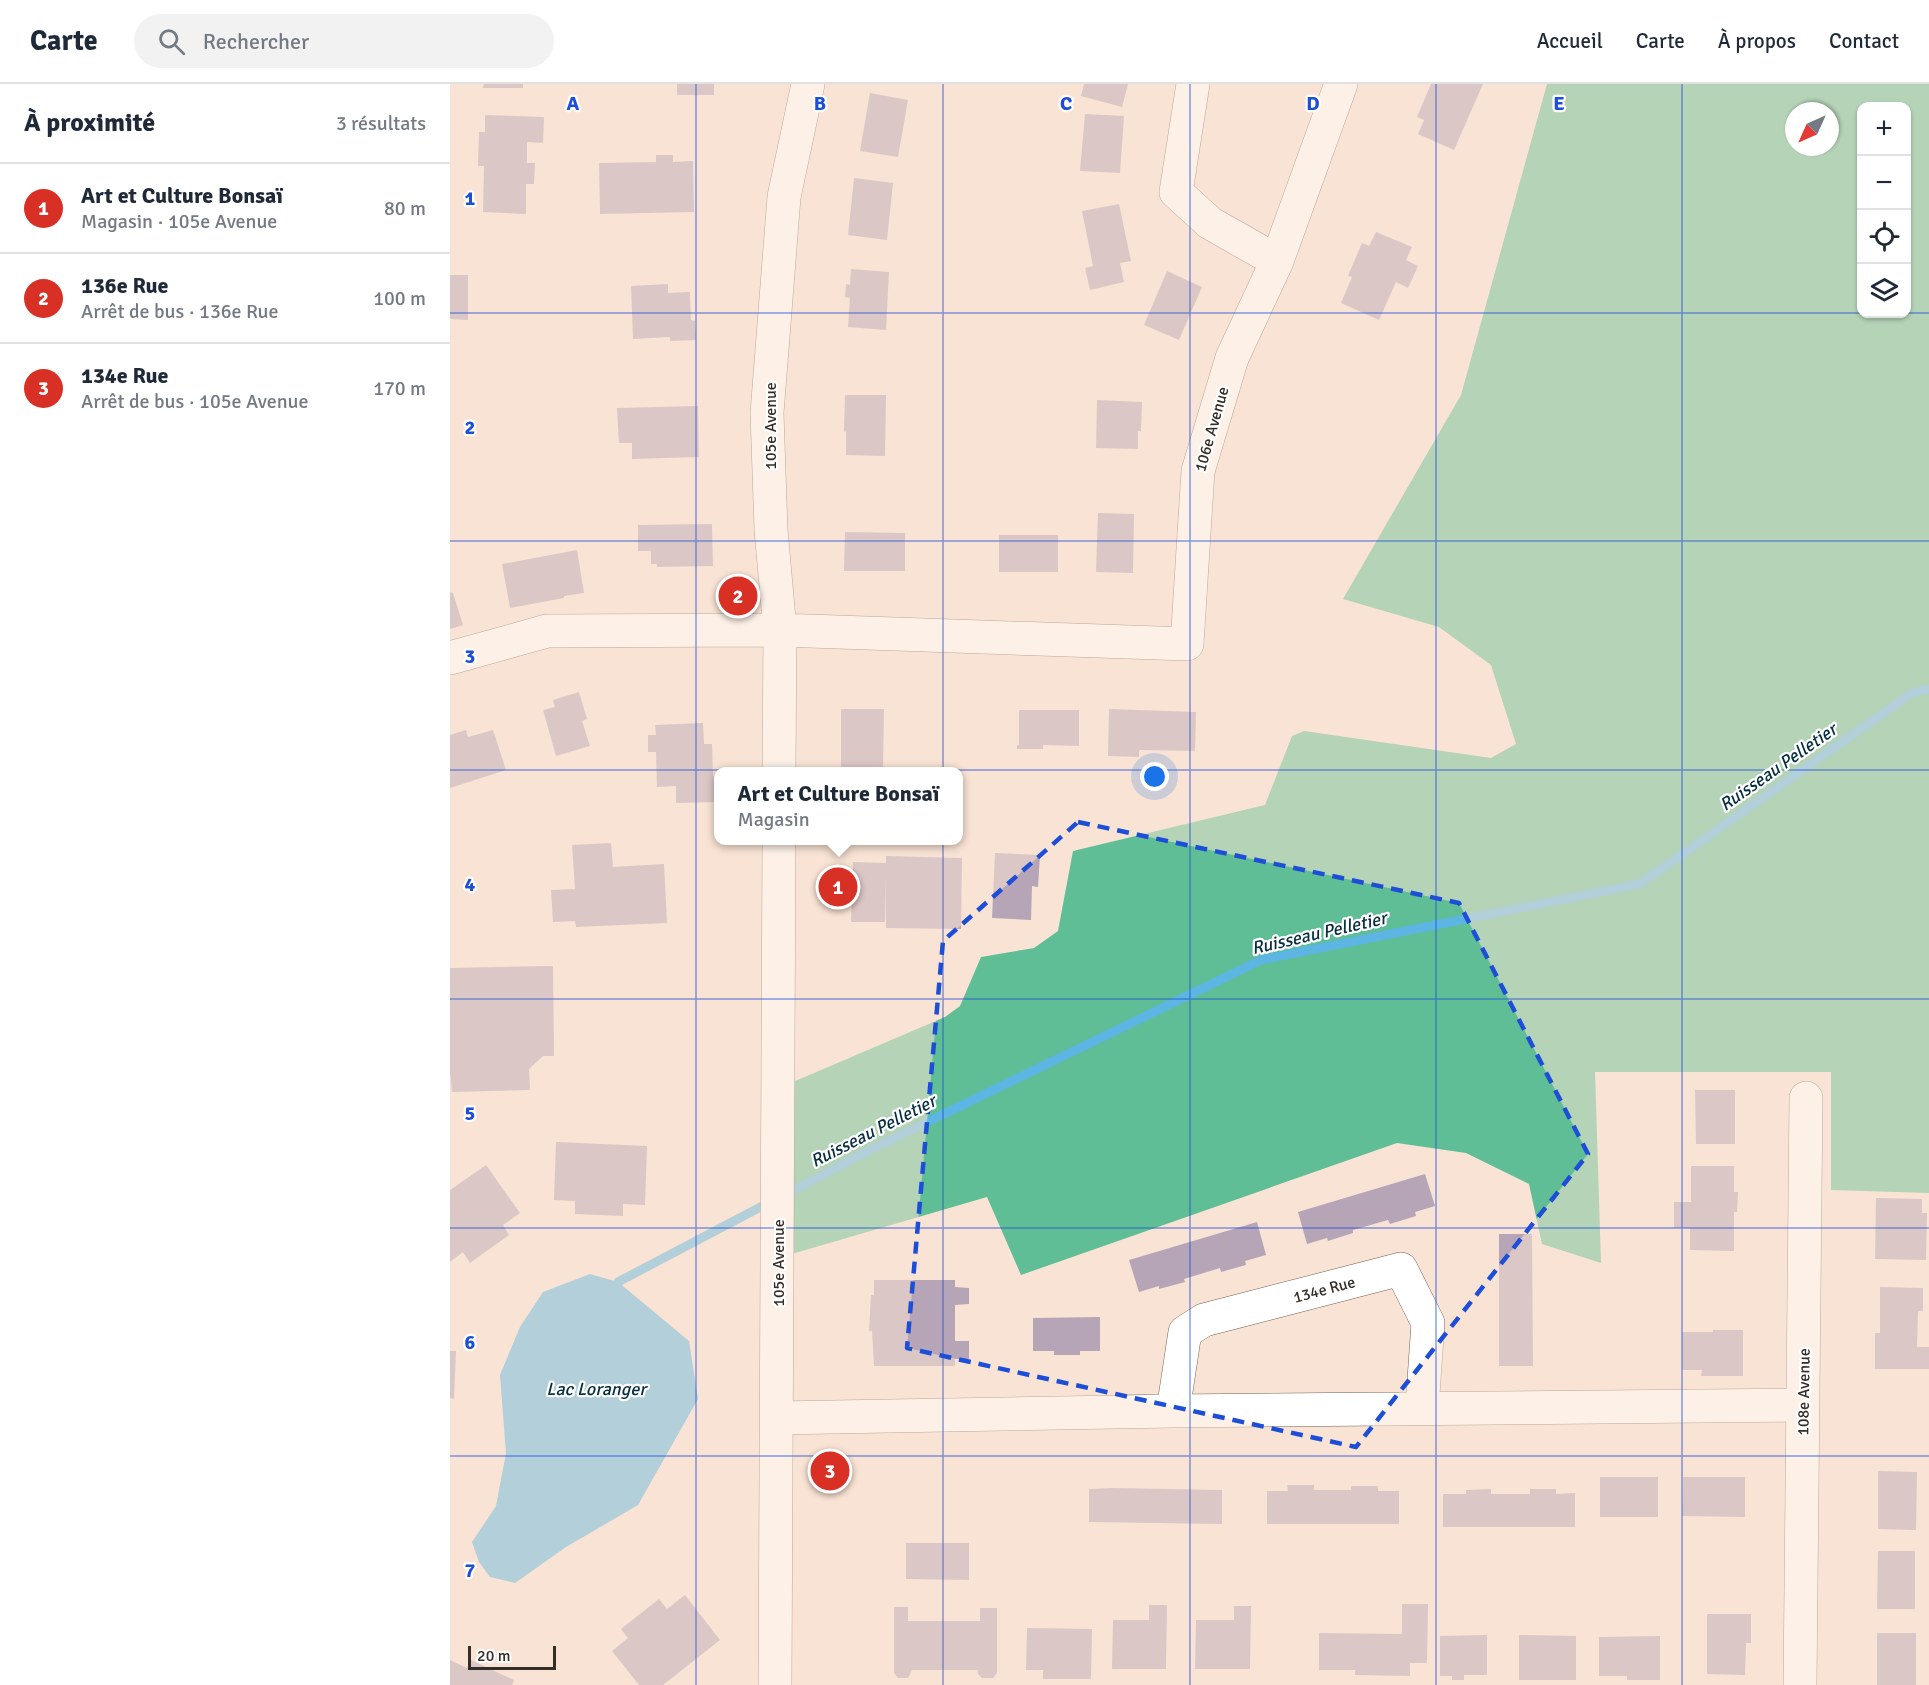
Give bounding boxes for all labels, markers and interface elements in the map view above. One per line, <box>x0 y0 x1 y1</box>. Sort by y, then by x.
search box <box>134 14 554 68</box>
text: Carte <box>30 24 98 58</box>
icon: search <box>155 25 188 58</box>
text: Rechercher <box>203 28 309 55</box>
text: Accueil <box>1537 28 1603 54</box>
text: Carte <box>1636 28 1685 54</box>
text: À propos <box>1718 28 1796 54</box>
text: Contact <box>1829 28 1899 54</box>
text: A <box>567 91 580 116</box>
text: B <box>814 91 826 116</box>
text: C <box>1060 91 1072 116</box>
text: D <box>1306 91 1320 116</box>
text: E <box>1553 91 1565 116</box>
north arrow <box>1785 102 1839 156</box>
map controls <box>1857 102 1911 318</box>
button: + <box>1857 102 1911 156</box>
text: À proximité <box>24 107 155 139</box>
text: 3 résultats <box>336 111 426 136</box>
button: − <box>1857 156 1911 210</box>
text: Art et Culture Bonsaï <box>81 182 283 209</box>
text: 1 <box>465 186 476 211</box>
text: 1 <box>38 196 49 221</box>
text: 80 m <box>384 196 426 221</box>
text: Magasin · 105e Avenue <box>81 209 277 234</box>
button: locate <box>1857 210 1911 264</box>
button: layers <box>1857 264 1911 318</box>
text: 136e Rue <box>81 272 168 299</box>
text: 2 <box>38 286 49 311</box>
text: 100 m <box>373 286 426 311</box>
text: Arrêt de bus · 136e Rue <box>81 299 278 324</box>
text: 134e Rue <box>81 362 168 389</box>
text: 3 <box>38 376 49 401</box>
text: 170 m <box>373 376 426 401</box>
street label: 105e Avenue <box>761 382 781 470</box>
street label: 106e Avenue <box>1190 384 1234 474</box>
text: Arrêt de bus · 105e Avenue <box>81 389 309 414</box>
text: 2 <box>465 415 475 440</box>
pin: 2 <box>718 574 758 618</box>
text: 3 <box>465 644 475 669</box>
water label: Ruisseau Pelletier <box>1715 717 1843 815</box>
your location <box>1140 762 1169 791</box>
popup <box>714 767 963 845</box>
text: Art et Culture Bonsaï <box>738 780 939 807</box>
text: Magasin <box>738 807 810 832</box>
pin: 1 <box>818 864 858 910</box>
text: 4 <box>465 872 476 897</box>
water label: Ruisseau Pelletier <box>1249 906 1391 959</box>
water label: Ruisseau Pelletier <box>807 1089 941 1172</box>
text: 5 <box>465 1101 475 1126</box>
street label: 105e Avenue <box>769 1219 789 1307</box>
street label: 134e Rue <box>1291 1272 1357 1308</box>
text: 6 <box>465 1330 476 1355</box>
street label: 108e Avenue <box>1793 1348 1815 1436</box>
water label: Lac Loranger <box>546 1378 648 1400</box>
pin: 3 <box>810 1448 850 1494</box>
text: 7 <box>465 1558 476 1583</box>
scale bar <box>468 1643 556 1670</box>
text: 20 m <box>477 1646 511 1666</box>

